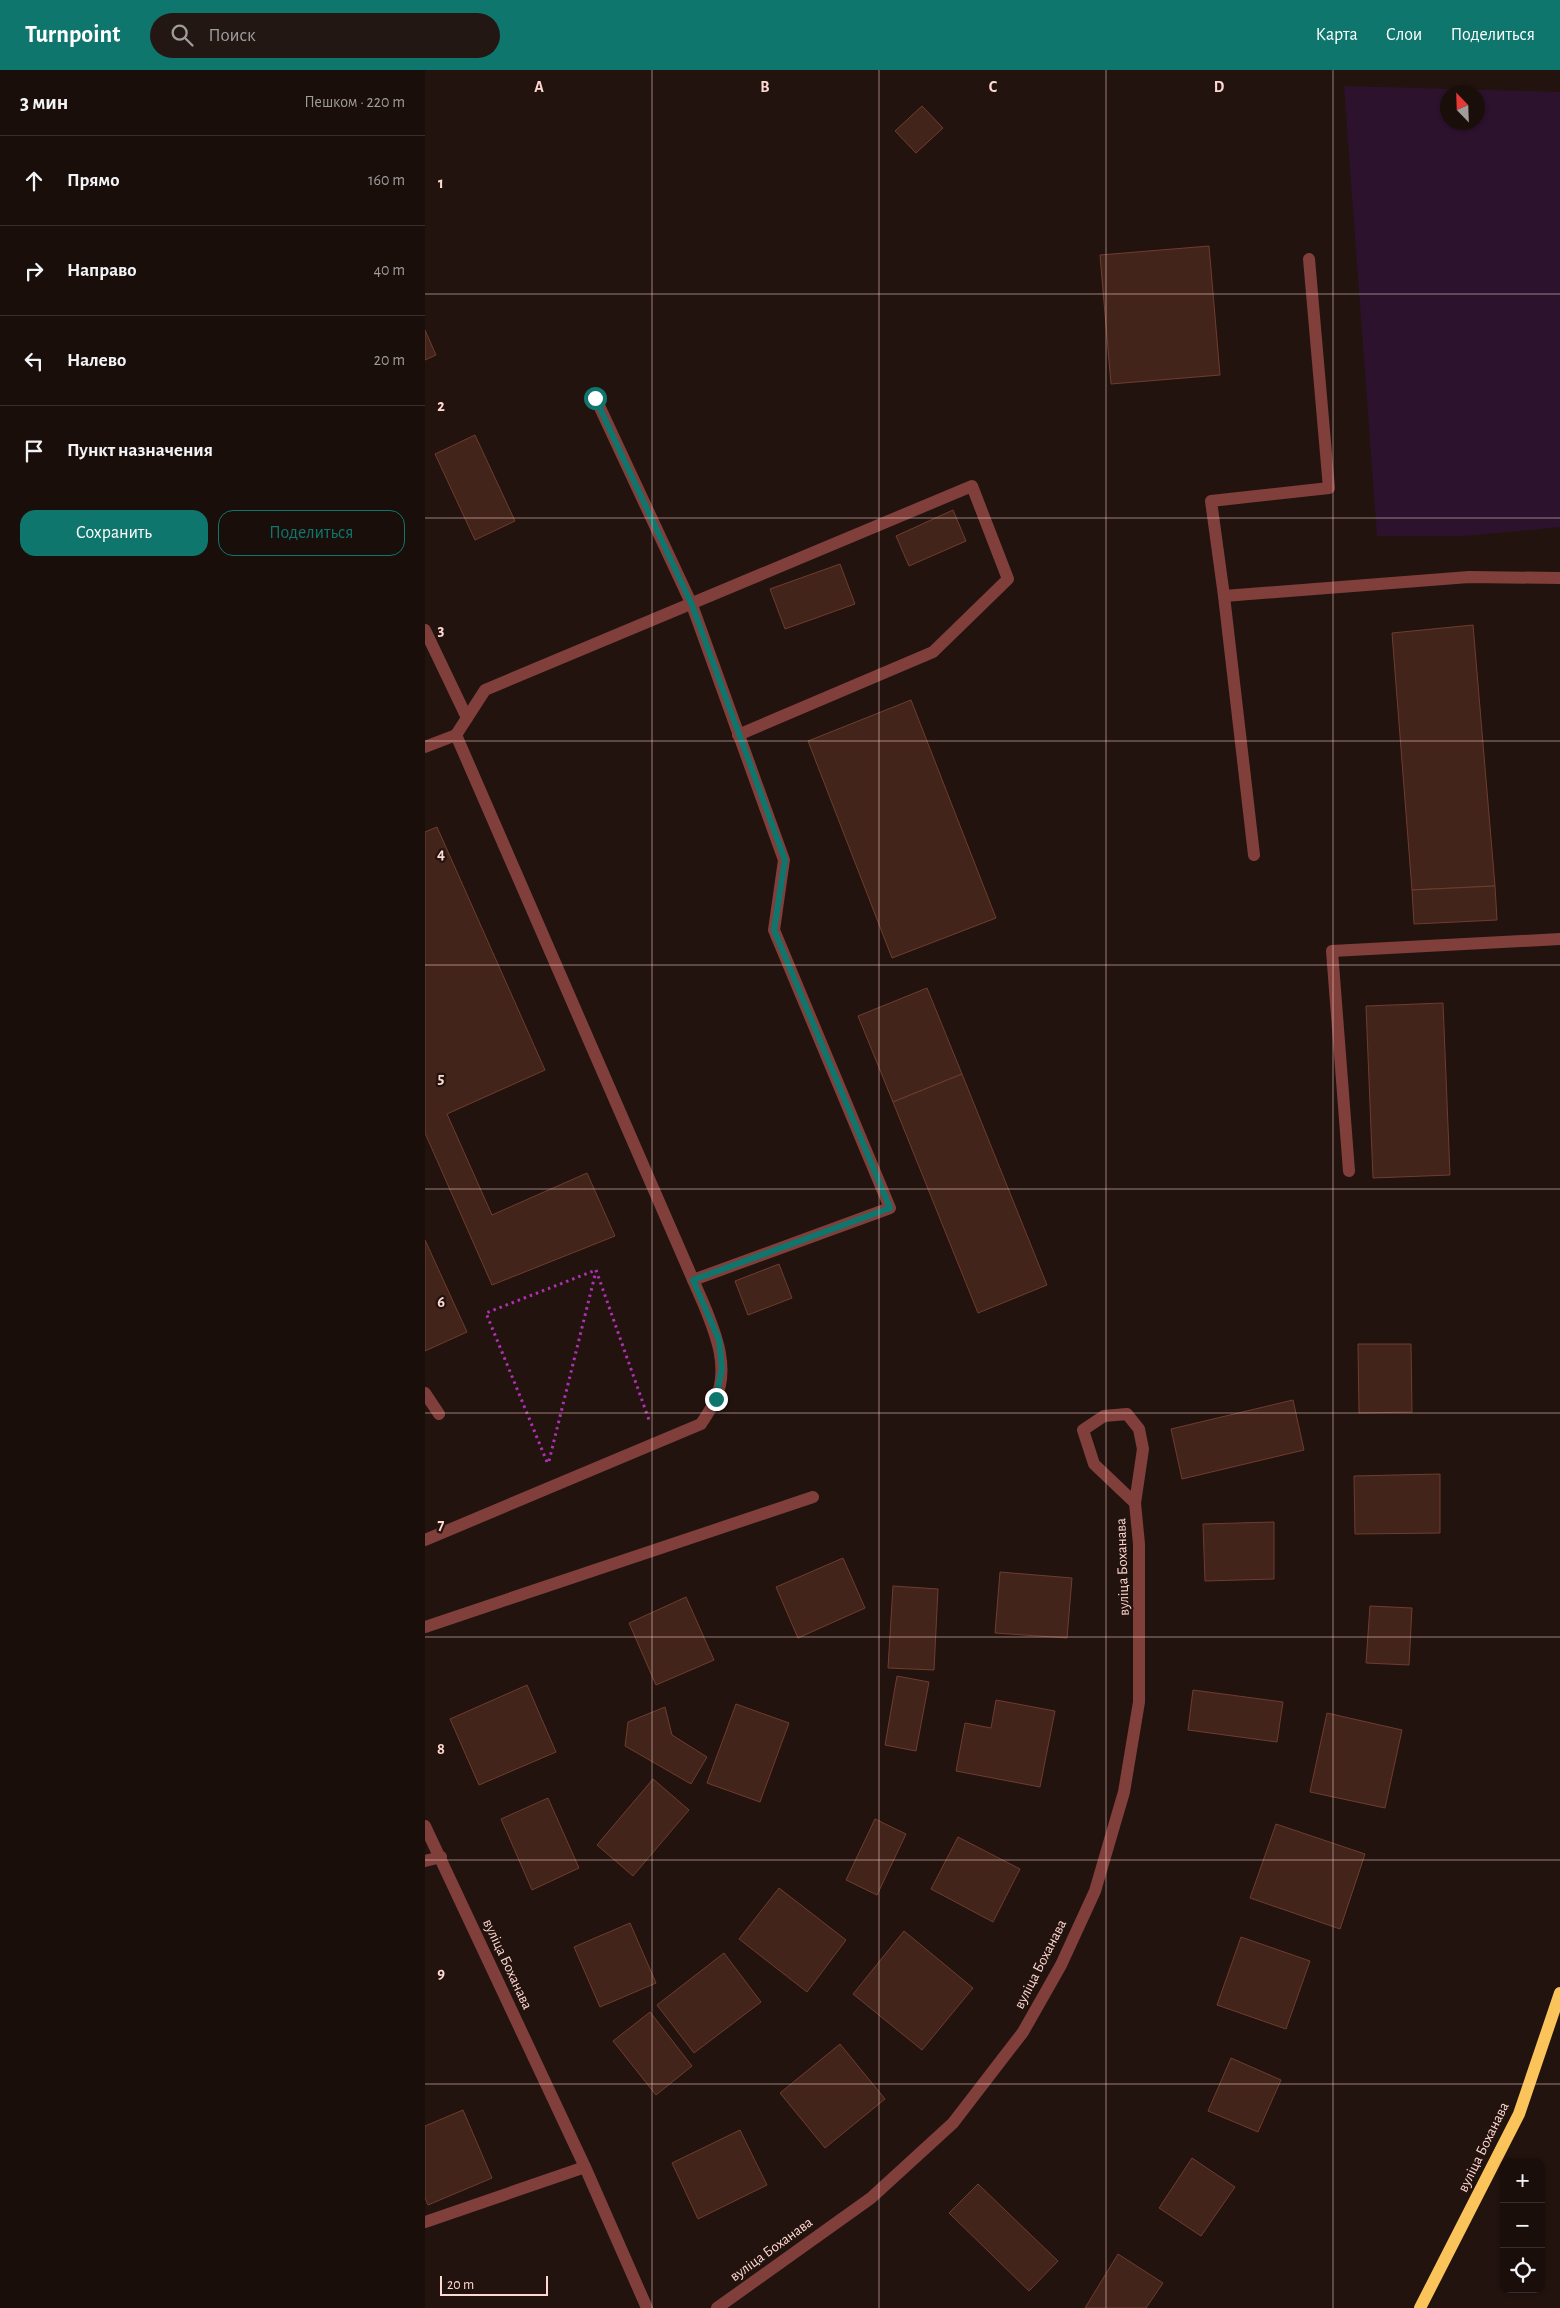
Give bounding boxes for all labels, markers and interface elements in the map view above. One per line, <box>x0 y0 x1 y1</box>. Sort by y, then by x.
search box <box>150 13 500 58</box>
icon: search <box>168 21 196 49</box>
text: Turnpoint <box>25 23 120 47</box>
text: Поиск <box>208 26 256 45</box>
text: Карта <box>1316 26 1358 44</box>
text: Слои <box>1386 26 1422 44</box>
text: Поделиться <box>1450 26 1535 44</box>
text: A <box>534 79 544 95</box>
text: B <box>760 79 770 95</box>
text: C <box>989 79 998 95</box>
text: D <box>1214 79 1225 95</box>
north arrow <box>1440 85 1485 130</box>
text: 3 мин <box>20 92 68 113</box>
text: Пешком · 220 m <box>304 94 405 110</box>
icon: ahead <box>20 167 48 195</box>
text: Прямо <box>67 171 120 190</box>
text: 160 m <box>368 172 405 188</box>
text: 1 <box>438 175 444 191</box>
icon: right <box>20 257 48 285</box>
text: Направо <box>67 261 137 280</box>
text: 40 m <box>373 262 405 278</box>
icon: left <box>20 347 48 375</box>
text: Налево <box>67 351 126 370</box>
text: 20 m <box>374 352 405 368</box>
route start <box>584 387 607 410</box>
text: 2 <box>437 398 445 414</box>
icon: arrive <box>20 437 48 465</box>
text: Пункт назначения <box>67 441 213 460</box>
button: Сохранить <box>20 510 208 556</box>
button: Поделиться <box>218 510 405 556</box>
text: 3 <box>438 622 445 638</box>
text: 4 <box>437 846 445 862</box>
text: 5 <box>438 1070 445 1086</box>
text: 6 <box>437 1294 445 1310</box>
route end <box>705 1388 728 1411</box>
text: 7 <box>438 1517 445 1533</box>
street label: вуліца Боханава <box>1113 1518 1132 1616</box>
text: 8 <box>437 1741 445 1757</box>
street label: вуліца Боханава <box>480 1917 535 2012</box>
street label: вуліца Боханава <box>1012 1917 1069 2011</box>
text: 9 <box>437 1965 445 1981</box>
street label: вуліца Боханава <box>1455 2100 1512 2195</box>
map controls <box>1500 2158 1545 2293</box>
button: + <box>1500 2158 1545 2203</box>
button: − <box>1500 2203 1545 2248</box>
street label: вуліца Боханава <box>727 2214 815 2284</box>
button: locate <box>1500 2248 1545 2293</box>
scale bar <box>440 2273 547 2296</box>
text: 20 m <box>447 2278 474 2292</box>

